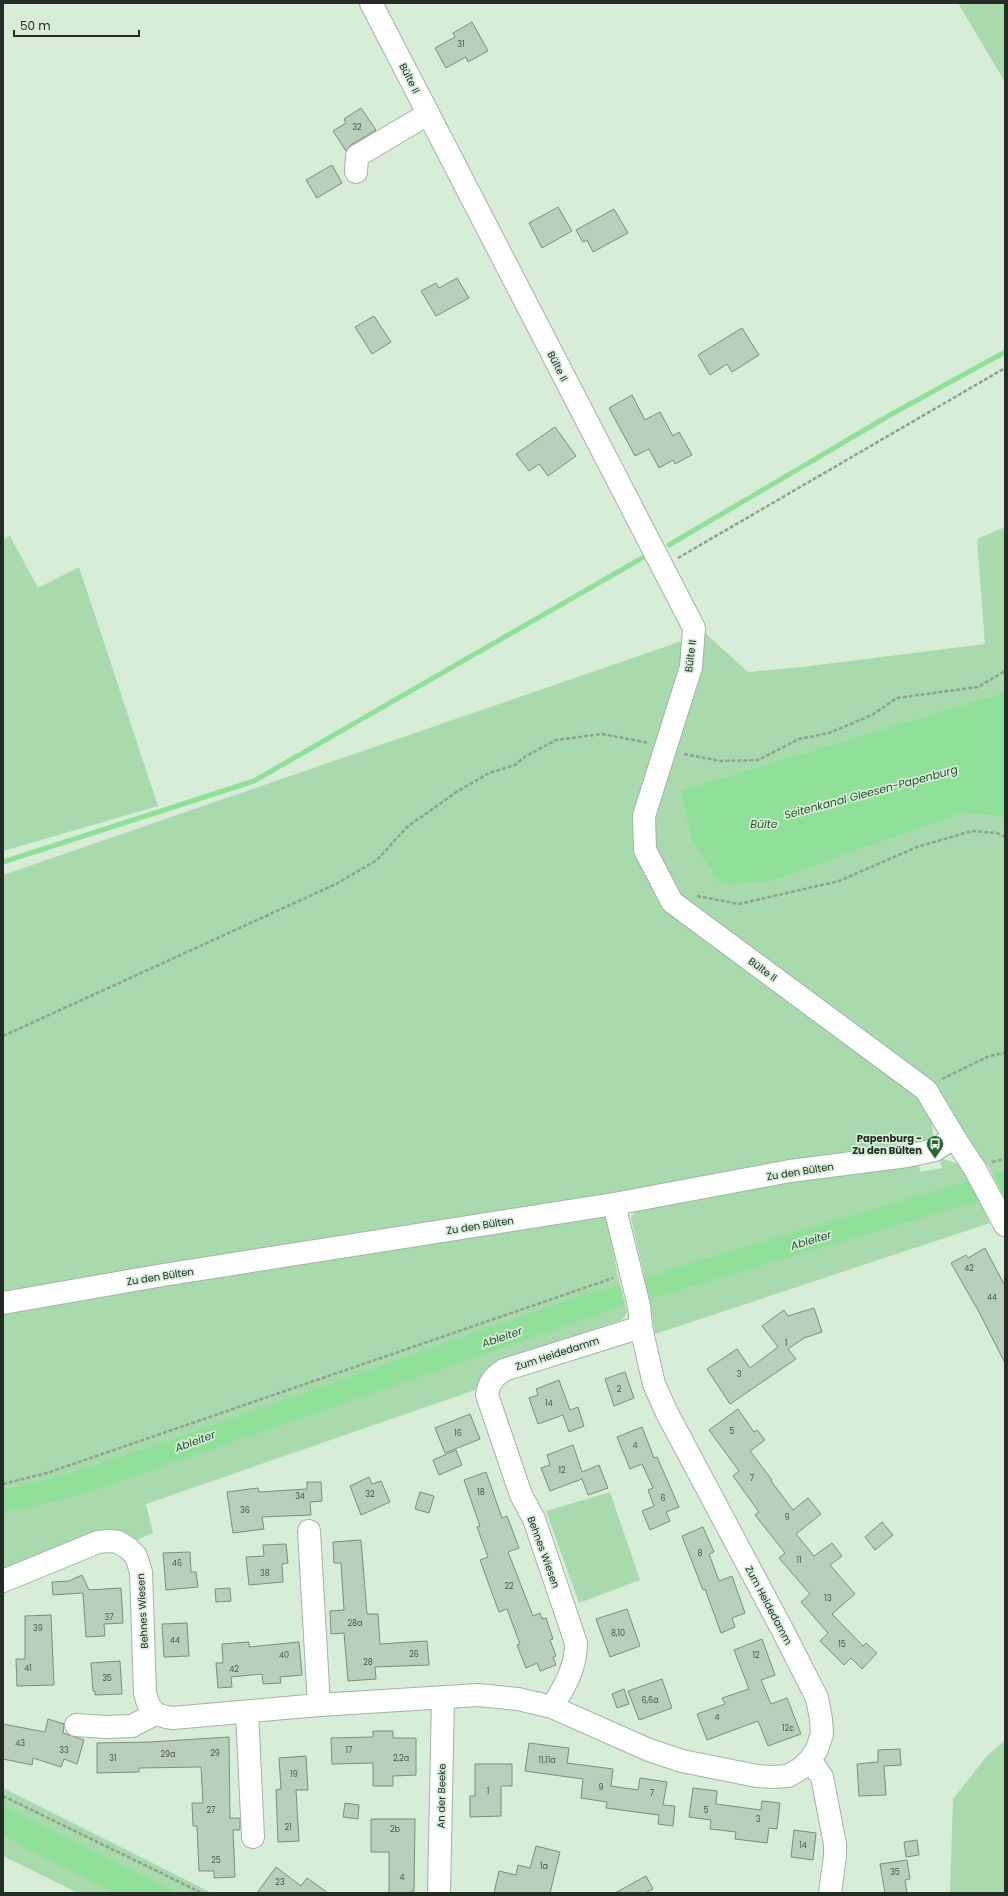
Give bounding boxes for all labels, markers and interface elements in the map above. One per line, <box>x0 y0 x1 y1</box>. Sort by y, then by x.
scale bar <box>14 12 139 38</box>
text: 50 m <box>20 17 51 34</box>
house number: 31 <box>457 39 465 50</box>
street label: Bülte II <box>396 60 424 96</box>
house number: 32 <box>352 122 362 133</box>
street label: Bülte II <box>544 348 572 384</box>
street label: Bülte II <box>681 639 700 673</box>
water label: Seitenkanal Gleesen-Papenburg <box>782 761 960 823</box>
water label: Bülte <box>750 816 778 832</box>
street label: Bülte II <box>745 954 780 985</box>
place label: Papenburg - Zu den Bülten <box>852 1131 922 1158</box>
bus stop icon: Papenburg - Zu den Bülten <box>925 1134 945 1159</box>
street label: Zu den Bülten <box>765 1159 835 1184</box>
street label: Zu den Bülten <box>445 1213 515 1238</box>
water label: Ableiter <box>788 1226 834 1254</box>
house number: 42 <box>964 1263 974 1274</box>
street label: Zu den Bülten <box>125 1264 195 1289</box>
house number: 44 <box>987 1292 997 1303</box>
water label: Ableiter <box>479 1322 525 1352</box>
street label: Zum Heidedamm <box>513 1333 601 1374</box>
house number: 1 <box>785 1338 787 1349</box>
house number: 3 <box>737 1369 742 1380</box>
house number: 2 <box>617 1384 622 1395</box>
house number: 14 <box>545 1398 553 1409</box>
water label: Ableiter <box>172 1426 218 1456</box>
house number: 5 <box>729 1426 735 1437</box>
house number: 16 <box>454 1428 462 1439</box>
house number: 4 <box>632 1440 638 1451</box>
house number: 12 <box>558 1465 566 1476</box>
house number: 7 <box>750 1473 755 1484</box>
house number: 18 <box>477 1487 485 1498</box>
house number: 32 <box>365 1489 375 1500</box>
house number: 34 <box>295 1491 305 1502</box>
house number: 6 <box>660 1493 666 1504</box>
house number: 36 <box>240 1505 250 1516</box>
house number: 9 <box>784 1512 790 1523</box>
street label: Behnes Wiesen <box>524 1514 563 1590</box>
house number: 8 <box>697 1548 703 1559</box>
house number: 11 <box>796 1555 802 1566</box>
house number: 46 <box>172 1558 182 1569</box>
street label: Zum Heidedamm <box>741 1563 796 1647</box>
house number: 38 <box>260 1568 270 1579</box>
street label: Behnes Wiesen <box>133 1573 152 1649</box>
house number: 22 <box>504 1581 514 1592</box>
house number: 13 <box>824 1593 832 1604</box>
house number: 37 <box>104 1612 114 1623</box>
house number: 28a <box>347 1618 363 1629</box>
house number: 39 <box>33 1623 43 1634</box>
house number: 8,10 <box>611 1628 625 1639</box>
house number: 44 <box>170 1635 180 1646</box>
house number: 15 <box>838 1639 846 1650</box>
house number: 26 <box>409 1649 419 1660</box>
house number: 40 <box>279 1650 289 1661</box>
house number: 12 <box>752 1650 760 1661</box>
house number: 28 <box>363 1657 373 1668</box>
house number: 41 <box>24 1663 32 1674</box>
house number: 42 <box>229 1664 239 1675</box>
house number: 35 <box>102 1673 112 1684</box>
house number: 6,6a <box>641 1695 659 1706</box>
house number: 4 <box>714 1712 720 1723</box>
house number: 12c <box>782 1723 794 1734</box>
house number: 43 <box>15 1738 25 1749</box>
house number: 33 <box>59 1745 69 1756</box>
house number: 17 <box>346 1745 353 1756</box>
house number: 29 <box>210 1748 220 1759</box>
house number: 29a <box>160 1749 176 1760</box>
house number: 31 <box>109 1753 117 1764</box>
house number: 2,2a <box>393 1753 409 1764</box>
house number: 11,11a <box>538 1755 556 1766</box>
street label: An der Beeke <box>433 1763 450 1829</box>
house number: 19 <box>290 1769 298 1780</box>
house number: 9 <box>598 1782 604 1793</box>
house number: 1 <box>487 1786 489 1797</box>
house number: 7 <box>650 1788 655 1799</box>
house number: 27 <box>207 1805 216 1816</box>
house number: 5 <box>703 1805 709 1816</box>
house number: 3 <box>756 1814 761 1825</box>
house number: 21 <box>284 1822 292 1833</box>
house number: 2b <box>390 1824 401 1835</box>
house number: 14 <box>799 1840 807 1851</box>
house number: 25 <box>211 1855 221 1866</box>
house number: 1a <box>540 1861 548 1872</box>
house number: 35 <box>890 1867 900 1878</box>
house number: 4 <box>399 1872 405 1883</box>
house number: 23 <box>275 1877 285 1888</box>

